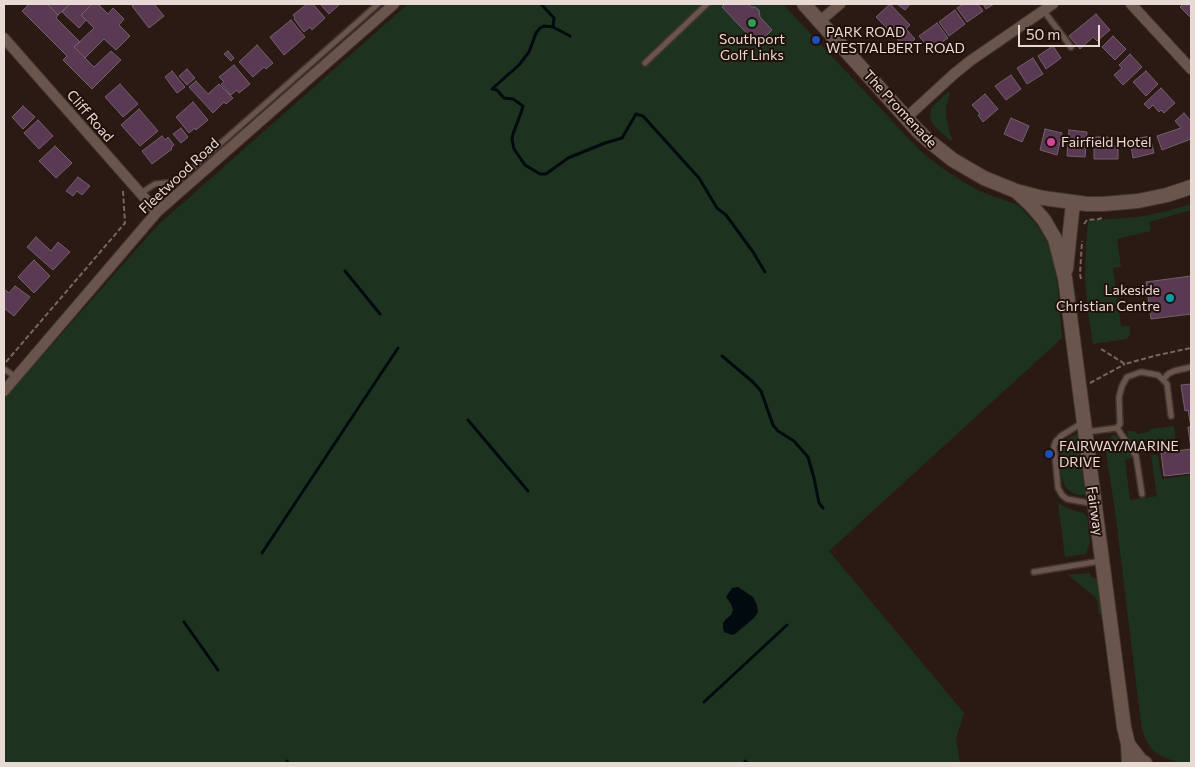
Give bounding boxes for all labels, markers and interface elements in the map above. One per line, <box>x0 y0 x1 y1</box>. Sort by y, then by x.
scale bar <box>1020 15 1102 47</box>
marker: Southport Golf Links <box>746 17 758 29</box>
place label: PARK ROAD WEST/ALBERT ROAD <box>826 24 965 56</box>
text: 50 m <box>1026 25 1060 43</box>
place label: Southport Golf Links <box>719 31 785 64</box>
marker: PARK ROAD WEST/ALBERT ROAD <box>810 34 822 46</box>
street label: The Promenade <box>860 67 940 151</box>
street label: Cliff Road <box>63 87 117 145</box>
place label: Fairfield Hotel <box>1061 134 1151 150</box>
street label: Fleetwood Road <box>136 135 222 217</box>
marker: Fairfield Hotel <box>1045 136 1057 148</box>
place label: Lakeside Christian Centre <box>1056 282 1160 314</box>
marker: Lakeside Christian Centre <box>1164 292 1176 304</box>
place label: FAIRWAY/MARINE DRIVE <box>1059 438 1179 471</box>
marker: FAIRWAY/MARINE DRIVE <box>1043 448 1055 460</box>
street label: Fairway <box>1083 485 1107 537</box>

